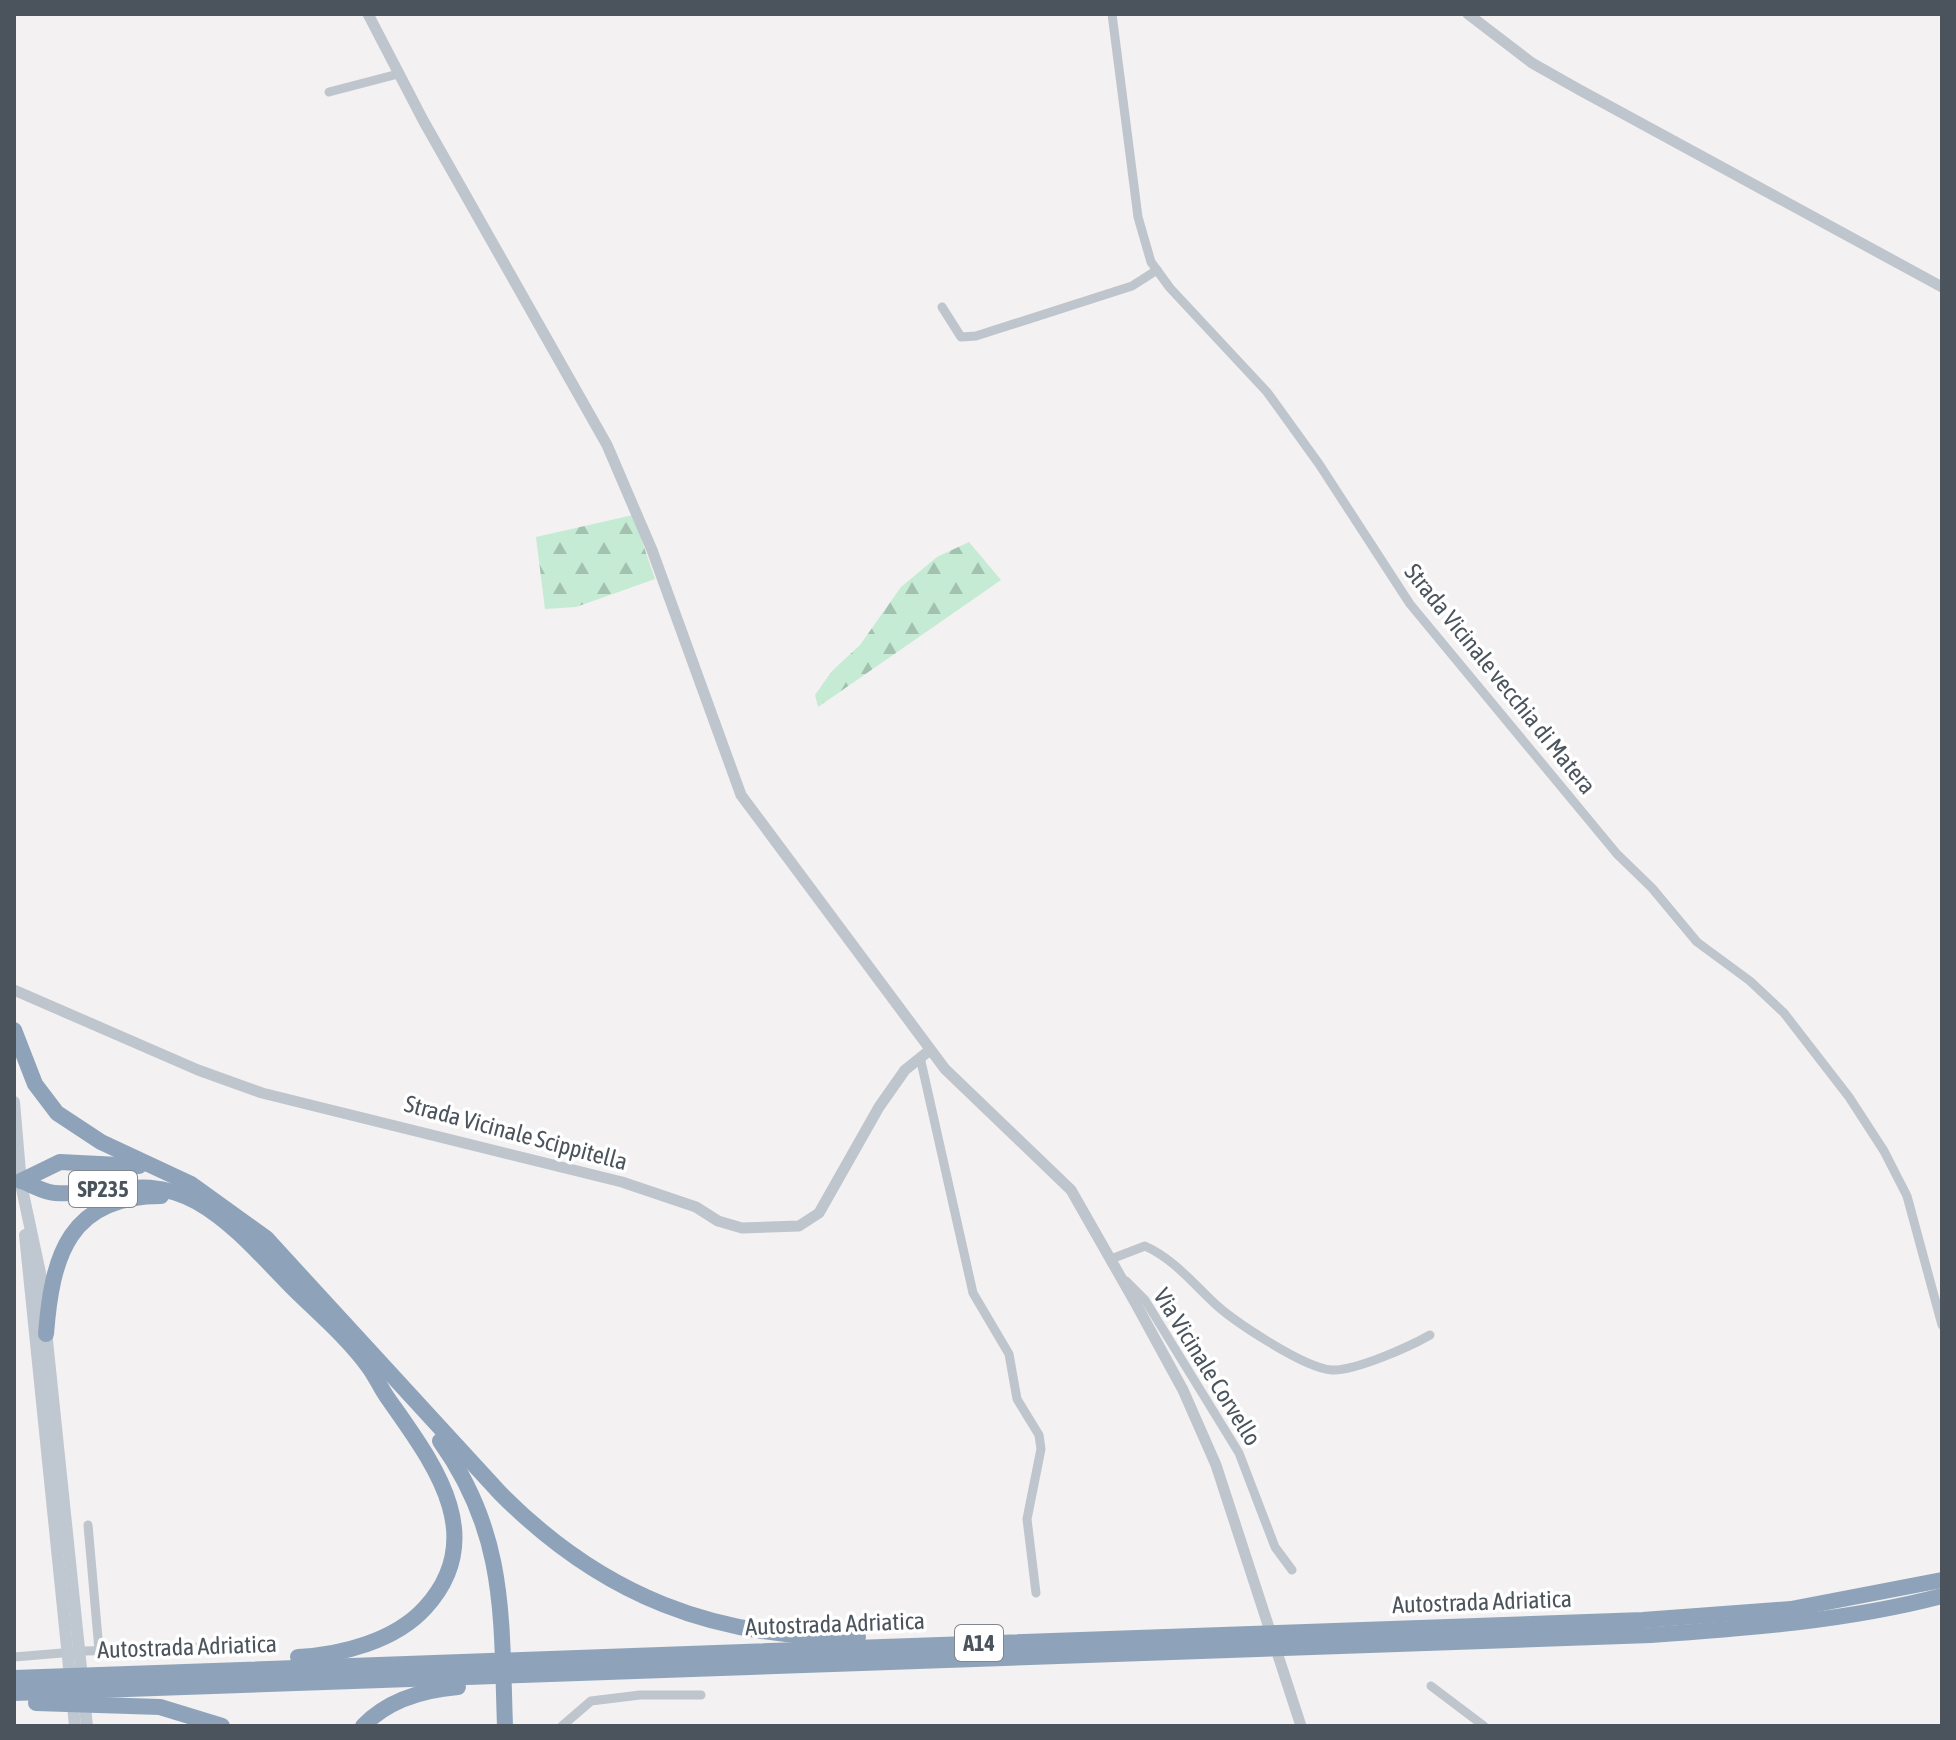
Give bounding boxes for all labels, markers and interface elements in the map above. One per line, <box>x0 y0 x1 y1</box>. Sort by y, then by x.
street label: Strada Vicinale vecchia di Matera <box>1399 558 1601 799</box>
street label: Strada Vicinale Scippitella <box>402 1090 630 1175</box>
road number: SP235 <box>69 1171 137 1207</box>
street label: Via Vicinale Corvello <box>1148 1283 1267 1450</box>
street label: Autostrada Adriatica <box>1392 1585 1572 1618</box>
street label: Autostrada Adriatica <box>745 1607 925 1640</box>
road number: A14 <box>955 1625 1003 1661</box>
street label: Autostrada Adriatica <box>97 1630 277 1663</box>

